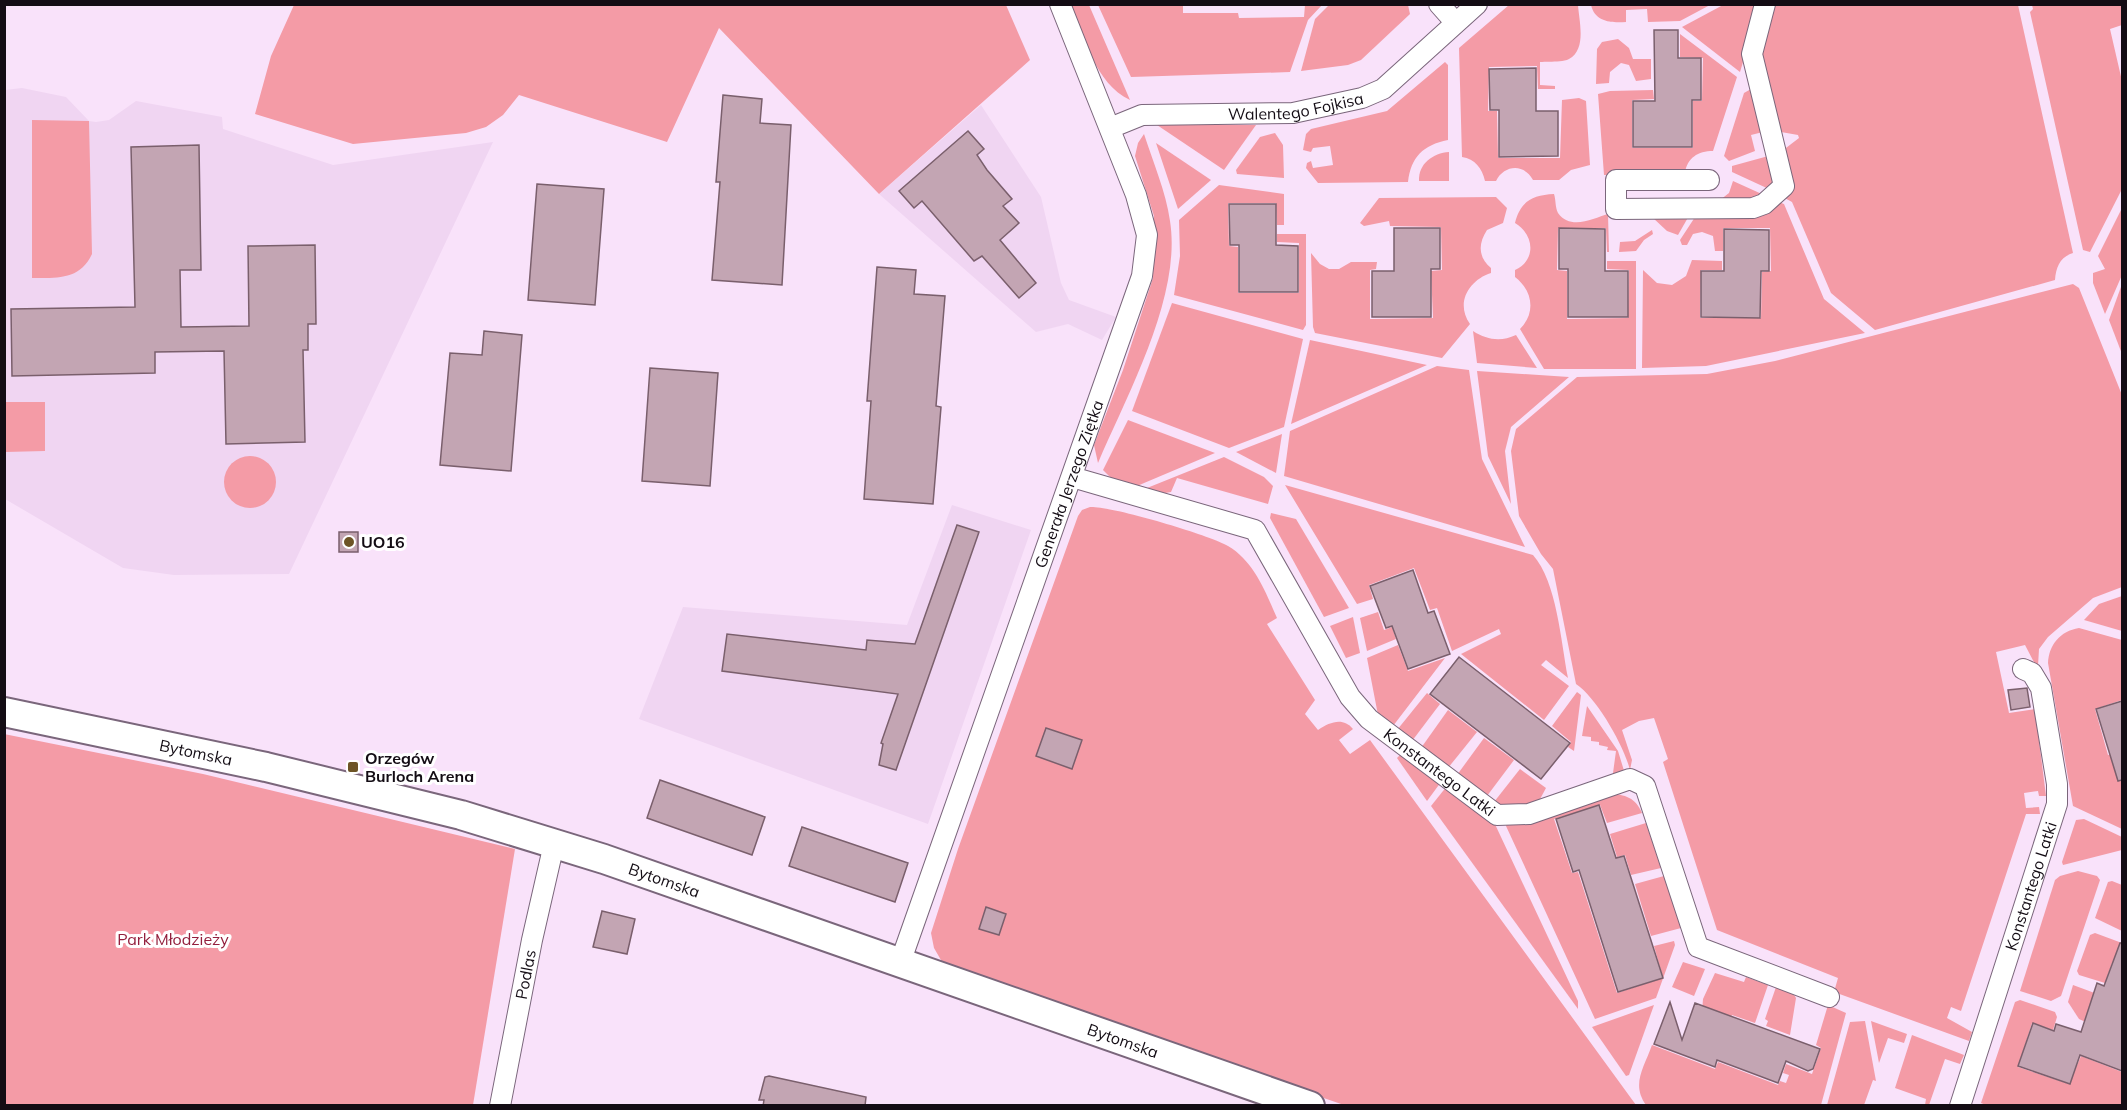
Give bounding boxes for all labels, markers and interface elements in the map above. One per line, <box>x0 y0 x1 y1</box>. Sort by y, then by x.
street label: Walentego Fojkisa <box>1228 88 1365 124</box>
street label: Generała Jerzego Ziętka <box>1030 397 1108 570</box>
place label: UO16 <box>361 532 405 552</box>
marker: UO16 <box>342 535 356 549</box>
street label: Konstantego Latki <box>1380 724 1499 820</box>
street label: Bytomska <box>158 735 234 770</box>
place label: Orzegów Burloch Arena <box>365 748 474 786</box>
marker: Orzegów Burloch Arena <box>346 760 360 774</box>
street label: Konstantego Latki <box>2001 819 2061 953</box>
street label: Bytomska <box>626 858 702 902</box>
park label: Park Młodzieży <box>117 929 229 949</box>
street label: Podlas <box>511 948 540 1001</box>
street label: Bytomska <box>1085 1019 1161 1062</box>

